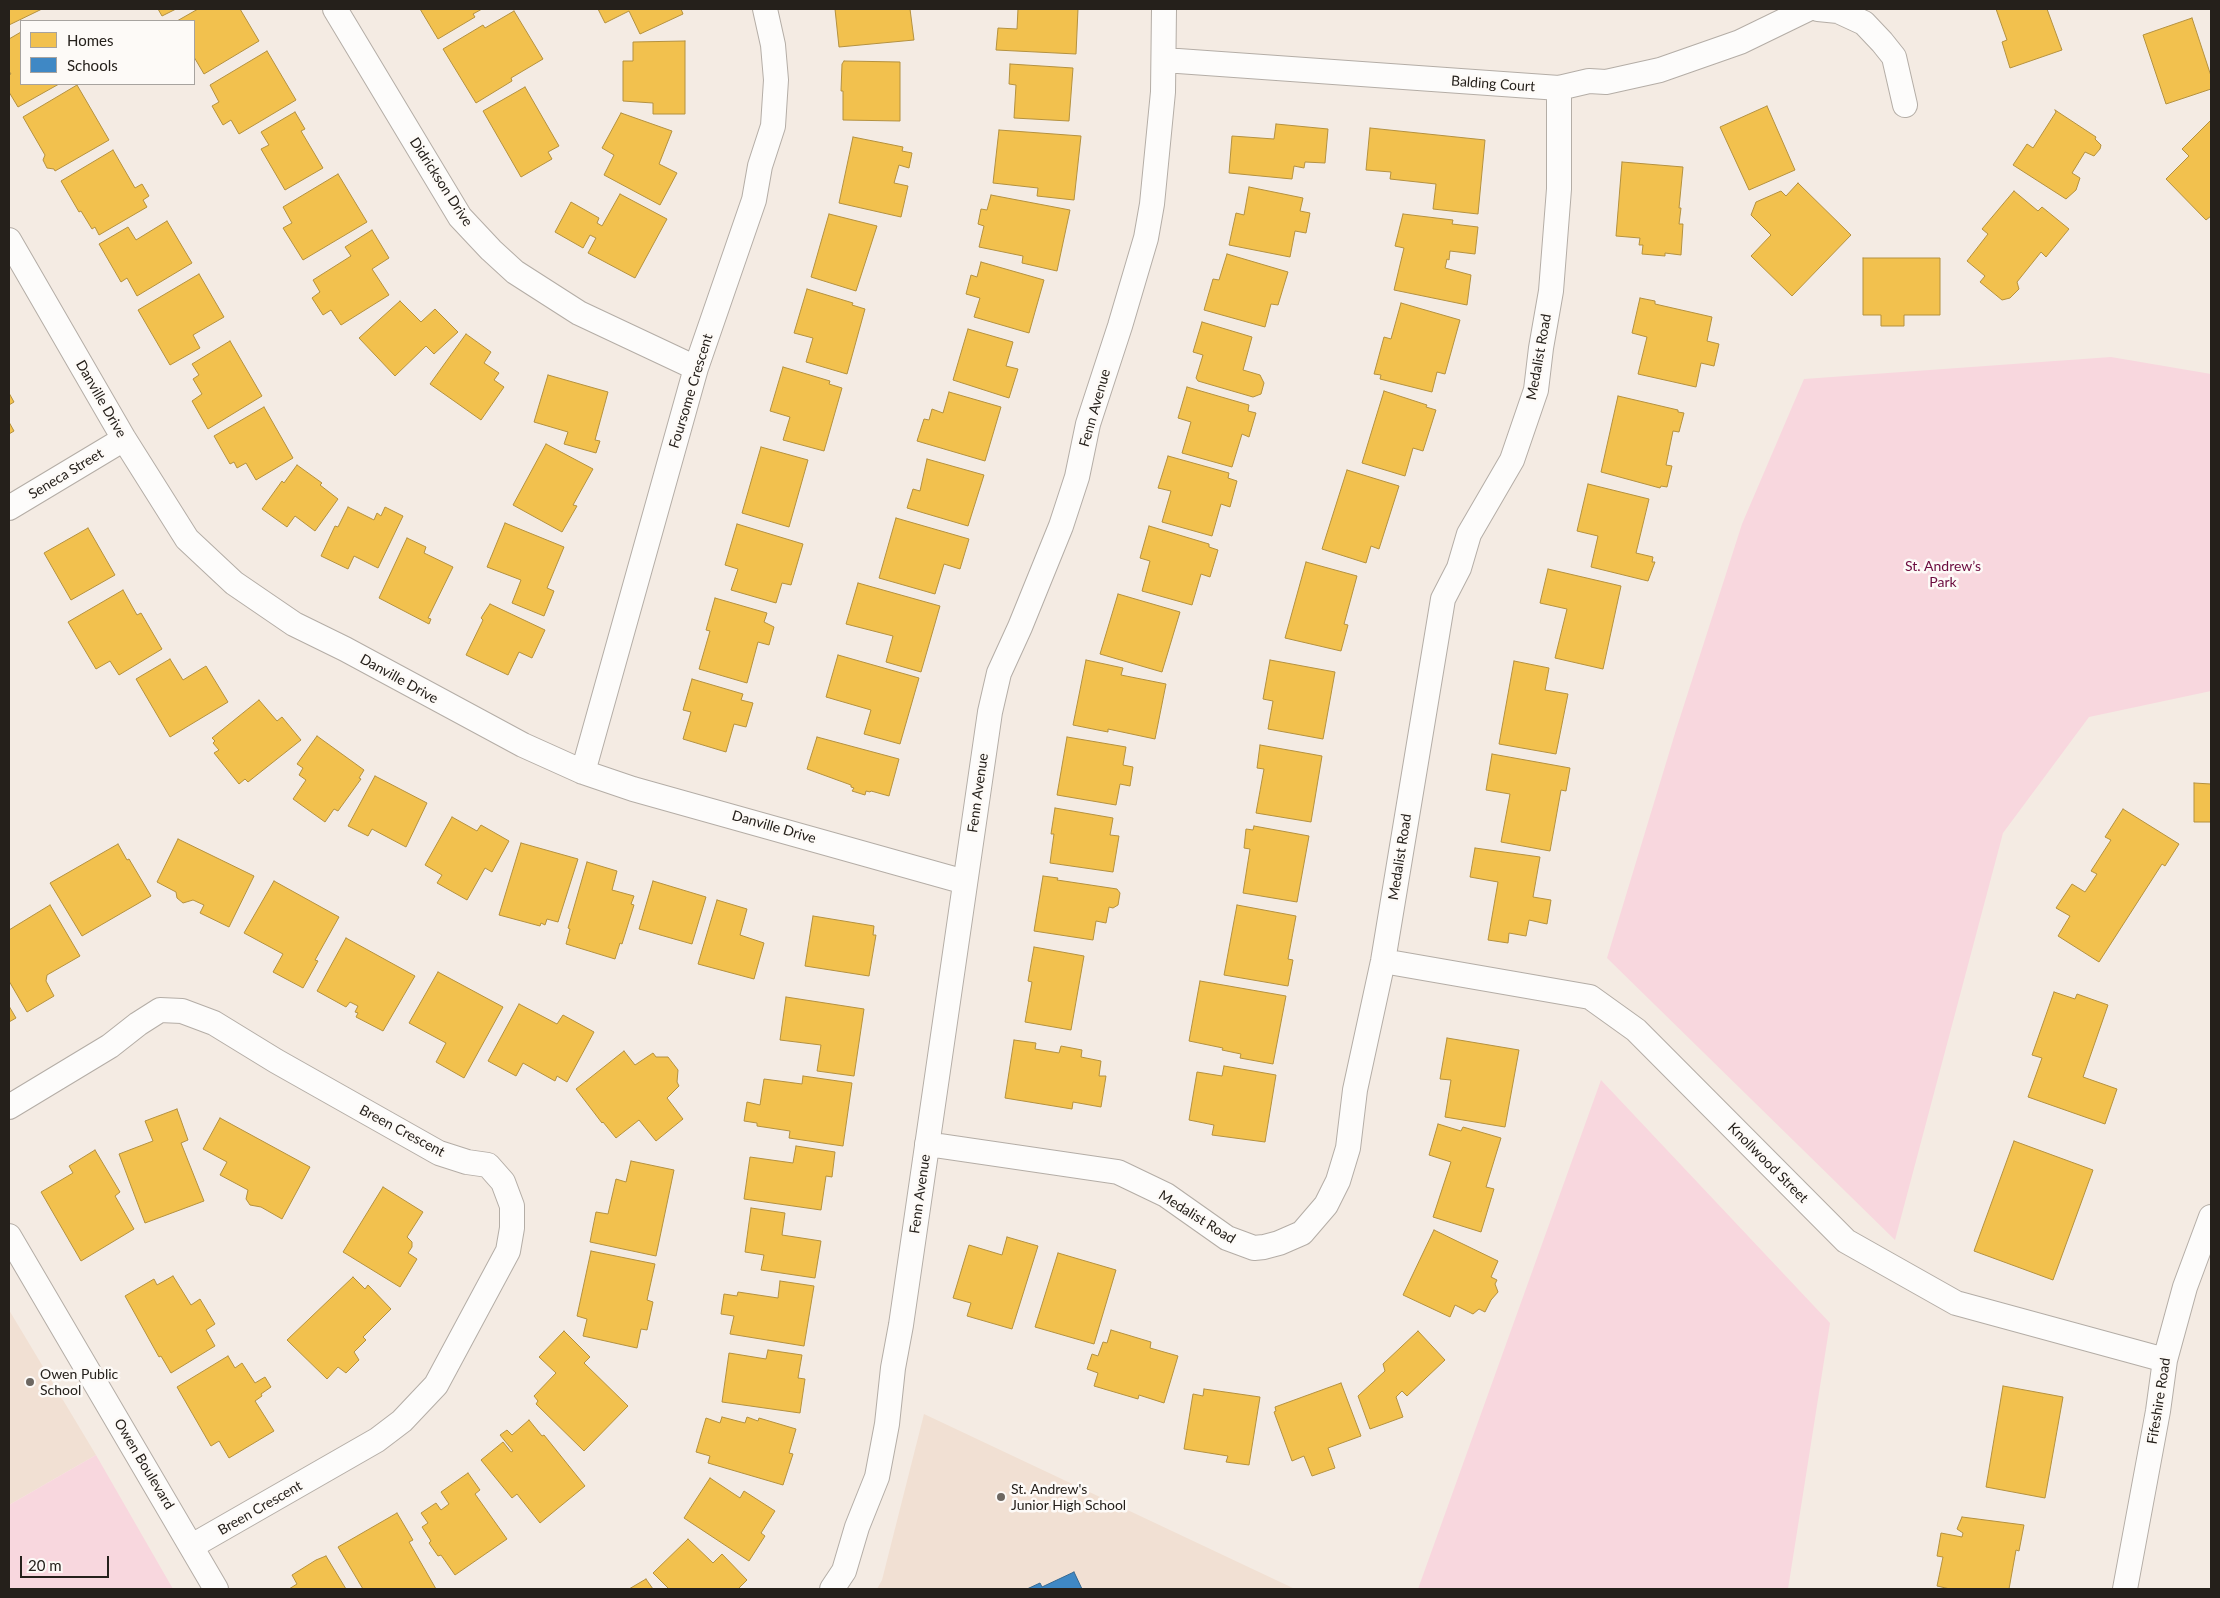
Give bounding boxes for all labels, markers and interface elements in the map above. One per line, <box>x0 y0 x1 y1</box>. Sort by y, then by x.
legend <box>20 20 195 85</box>
text: Homes <box>67 31 113 49</box>
text: Schools <box>67 56 118 74</box>
street label: Balding Court <box>1450 73 1536 95</box>
street label: Didrickson Drive <box>406 134 476 230</box>
street label: Medalist Road <box>1523 313 1555 401</box>
street label: Foursome Crescent <box>666 332 716 450</box>
street label: Danville Drive <box>72 357 130 441</box>
street label: Fenn Avenue <box>1076 367 1114 449</box>
street label: Seneca Street <box>26 445 106 503</box>
park label: St. Andrew’s Park <box>1905 558 1981 590</box>
street label: Danville Drive <box>357 651 441 707</box>
street label: Fenn Avenue <box>964 752 992 834</box>
street label: Danville Drive <box>730 807 818 847</box>
street label: Medalist Road <box>1385 813 1415 901</box>
street label: Breen Crescent <box>356 1101 448 1161</box>
street label: Knollwood Street <box>1724 1119 1812 1207</box>
street label: Fenn Avenue <box>906 1153 934 1235</box>
street label: Medalist Road <box>1156 1187 1238 1247</box>
street label: Fifeshire Road <box>2144 1357 2174 1445</box>
place label: Owen Public School <box>40 1366 118 1398</box>
marker: Owen Public School <box>24 1376 36 1388</box>
street label: Owen Boulevard <box>110 1416 178 1512</box>
street label: Breen Crescent <box>215 1477 305 1539</box>
place label: St. Andrew's Junior High School <box>1011 1481 1126 1514</box>
marker: St. Andrew's Junior High School <box>995 1491 1007 1503</box>
scale bar <box>22 1546 111 1578</box>
text: 20 m <box>28 1556 62 1574</box>

